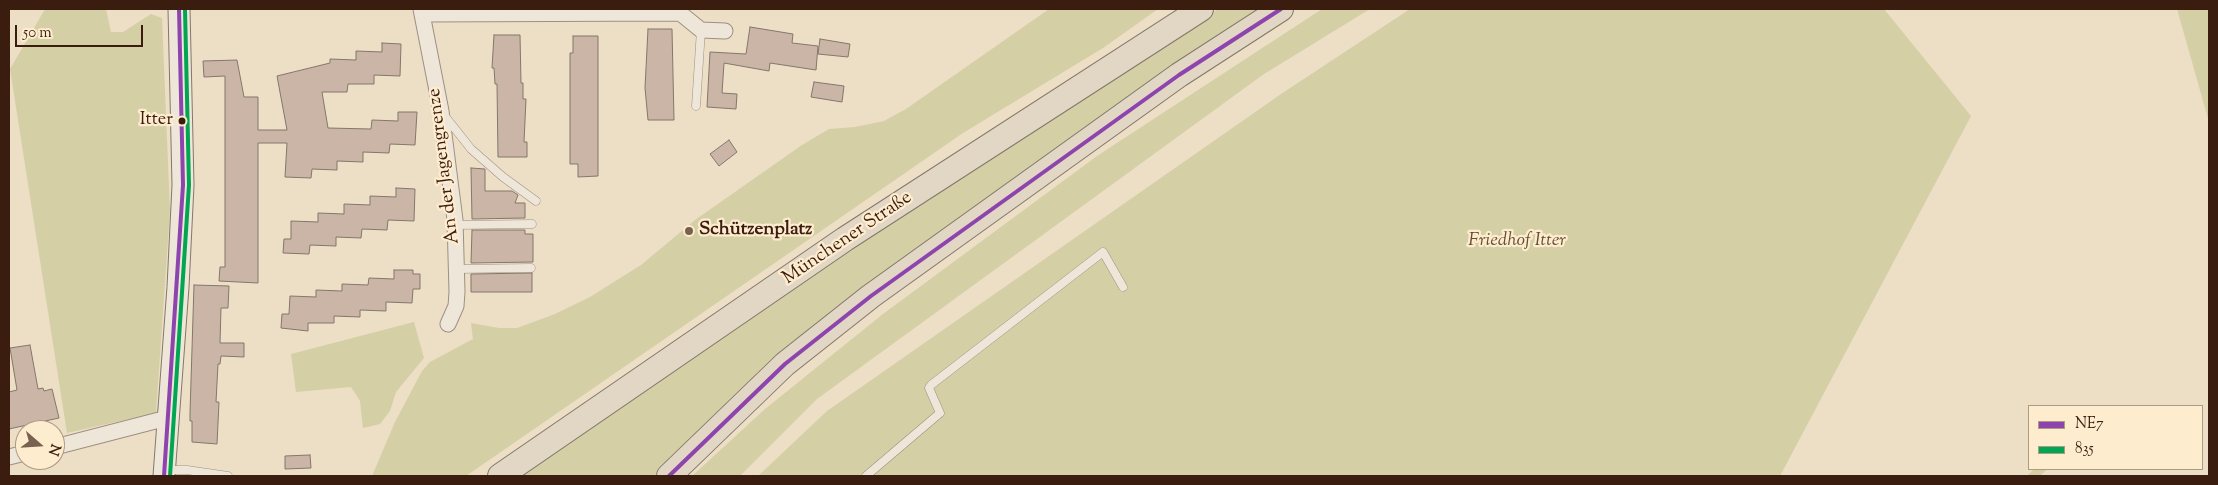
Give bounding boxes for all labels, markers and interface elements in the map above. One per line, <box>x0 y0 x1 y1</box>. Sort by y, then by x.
scale bar <box>18 15 145 47</box>
text: 50 m <box>23 23 52 44</box>
street label: An der Jagengrenze <box>424 87 466 245</box>
place label: Itter <box>140 110 173 132</box>
marker: Itter <box>177 116 187 126</box>
street label: Münchener Straße <box>779 187 917 291</box>
place label: Schützenplatz <box>699 220 812 242</box>
marker: Schützenplatz <box>683 225 695 237</box>
park label: Friedhof Itter <box>1468 231 1566 253</box>
legend <box>2028 405 2203 470</box>
text: NE7 <box>2075 414 2104 435</box>
north arrow <box>15 420 65 470</box>
text: 835 <box>2075 439 2094 460</box>
text: N <box>42 441 65 458</box>

